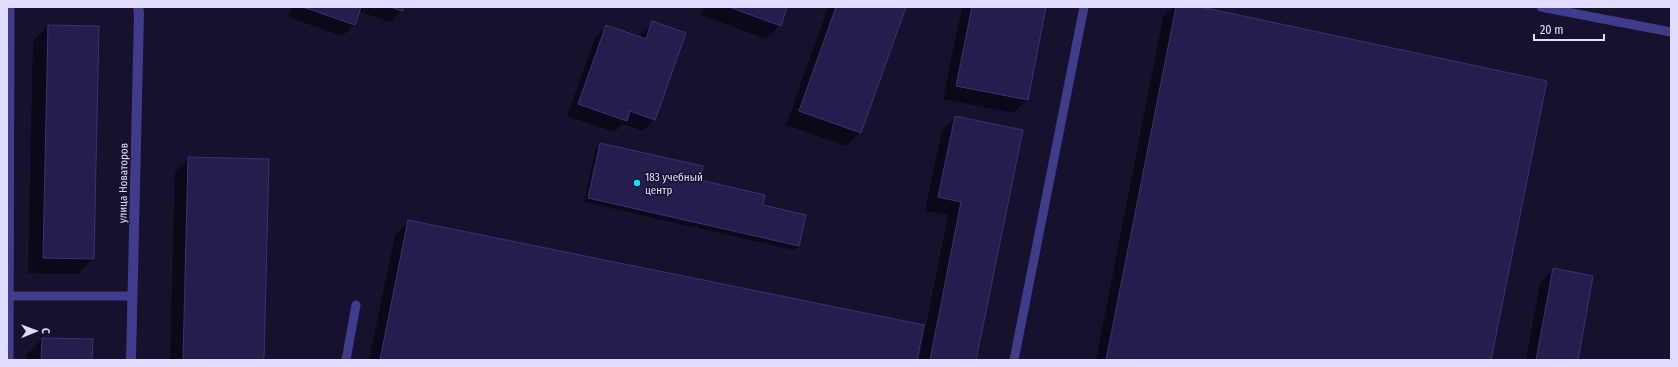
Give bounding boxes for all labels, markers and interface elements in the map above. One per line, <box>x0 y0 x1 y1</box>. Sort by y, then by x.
scale bar <box>1534 16 1604 42</box>
text: 20 m <box>1540 23 1564 37</box>
street label: улица Новаторов <box>116 143 131 223</box>
place label: 183 учебный центр <box>645 171 703 197</box>
marker: 183 учебный центр <box>632 178 642 188</box>
north arrow <box>16 311 56 351</box>
text: С <box>39 328 52 334</box>

